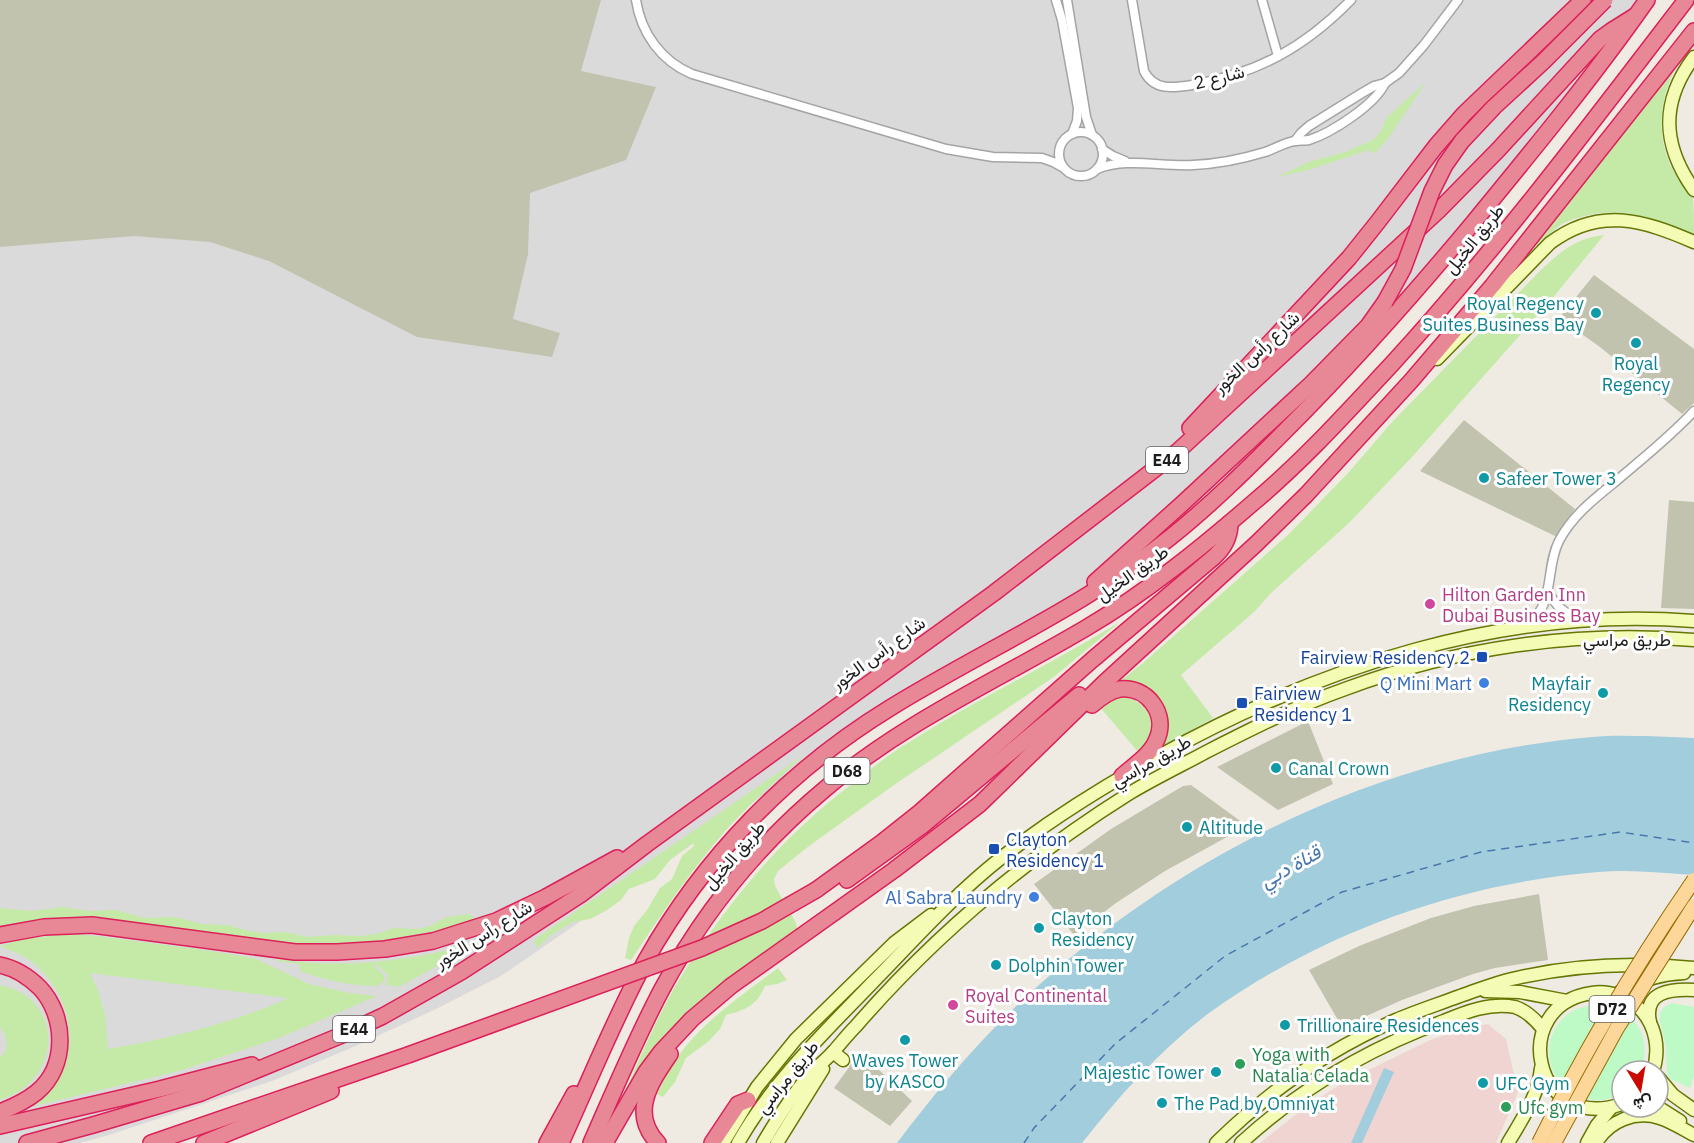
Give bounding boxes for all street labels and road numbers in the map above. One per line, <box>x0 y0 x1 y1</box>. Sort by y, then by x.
street label: شارع 2 <box>1191 60 1247 95</box>
street label: طريق الخيل <box>1439 199 1509 279</box>
street label: شارع رأس الخور <box>1207 306 1305 400</box>
road number: E44 <box>1146 447 1188 473</box>
street label: طريق الخيل <box>1091 540 1173 606</box>
street label: شارع رأس الخور <box>826 611 930 696</box>
street label: طريق مراسي <box>1583 628 1671 655</box>
street label: طريق مراسي <box>1107 730 1197 796</box>
road number: D68 <box>824 758 870 784</box>
street label: طريق الخيل <box>698 816 770 894</box>
street label: شارع رأس الخور <box>429 895 537 975</box>
road number: D72 <box>1590 996 1634 1022</box>
road number: E44 <box>333 1016 375 1042</box>
street label: طريق مراسي <box>750 1036 827 1121</box>

